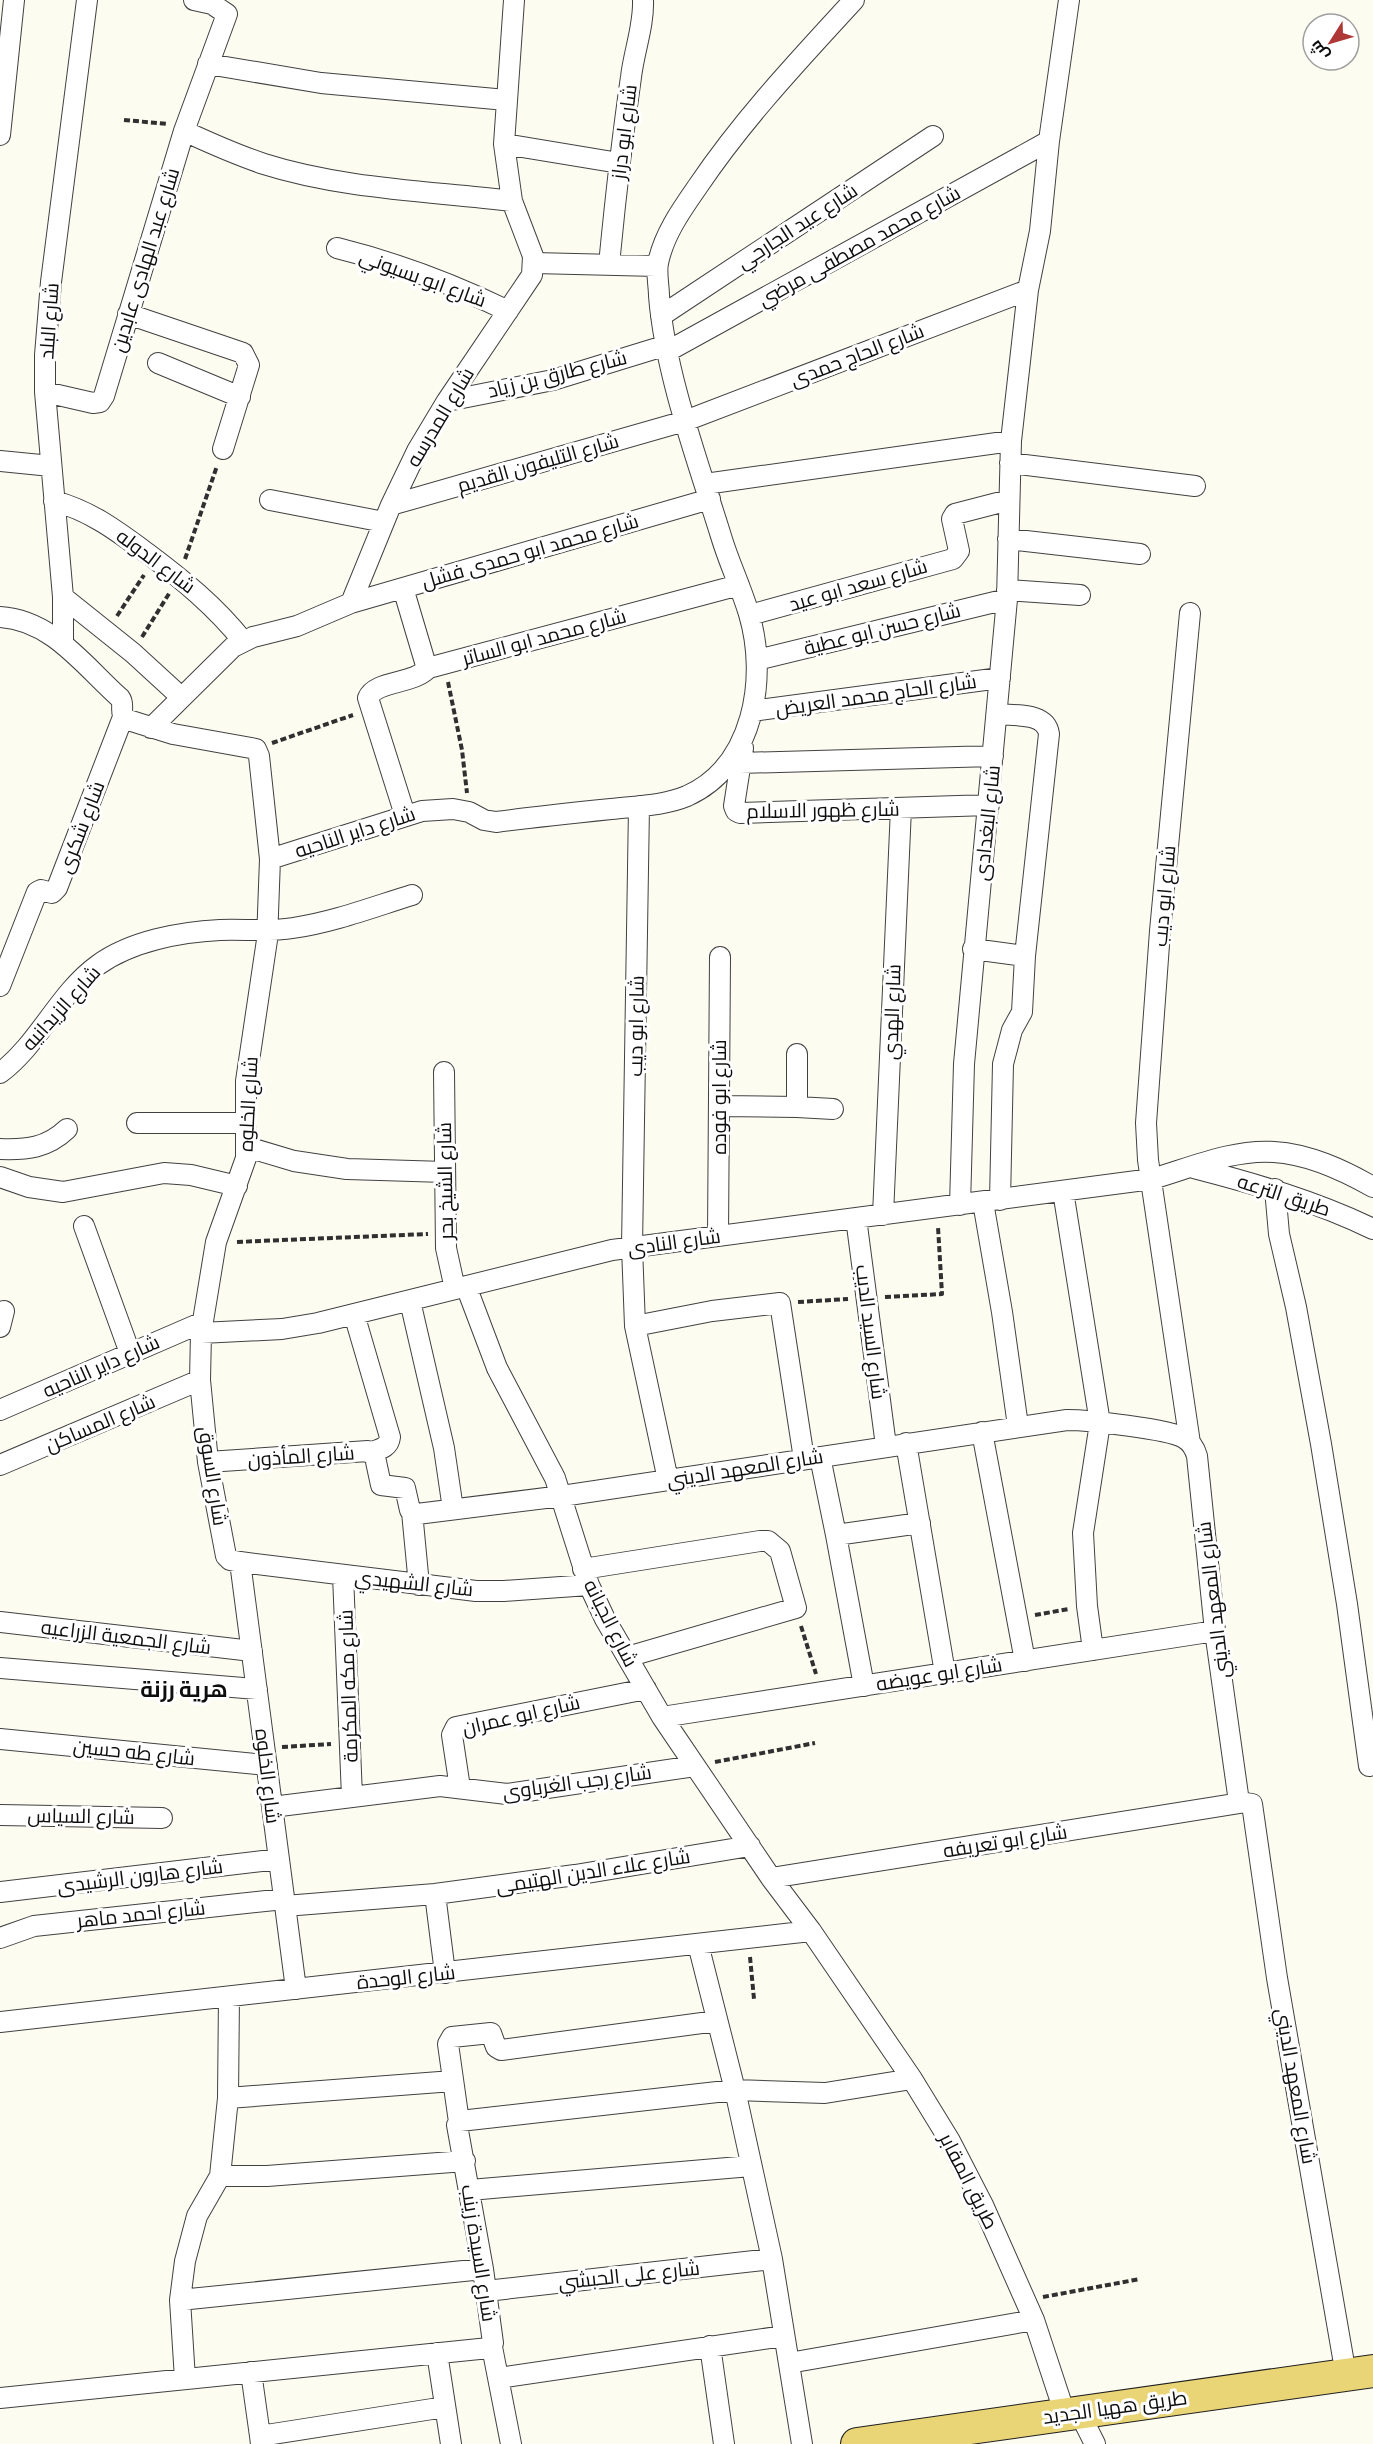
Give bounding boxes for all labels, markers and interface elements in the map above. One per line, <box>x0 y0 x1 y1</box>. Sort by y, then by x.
north arrow <box>1301 12 1361 72</box>
text: ش <box>1306 37 1333 65</box>
street label: شارع ابو دراز <box>606 83 644 182</box>
street label: شارع عبد الهادى عابدين <box>106 165 186 356</box>
street label: شارع عيد الجارحي <box>732 178 864 277</box>
street label: شارع محمد مصطفى مرضي <box>754 180 966 314</box>
street label: شارع ابو بسيوني <box>355 244 490 316</box>
street label: شارع البلد <box>34 282 66 360</box>
street label: شارع الحاج حمدى <box>787 318 928 393</box>
street label: شارع طارق بن زياد <box>485 345 630 405</box>
street label: شارع المدرسه <box>401 363 481 472</box>
street label: شارع التليفون القديم <box>454 428 622 499</box>
street label: شارع محمد ابو حمدى فشل <box>419 508 642 595</box>
street label: شارع الدوله <box>111 523 200 600</box>
street label: شارع سعد ابو عيد <box>786 554 931 618</box>
street label: شارع حسن ابو عطية <box>801 598 963 662</box>
street label: شارع محمد ابو الساتر <box>458 604 629 673</box>
street label: شارع الحاج محمد العريض <box>774 669 978 723</box>
street label: شارع البغدادى <box>969 764 1007 882</box>
street label: شارع شكرى <box>52 777 111 877</box>
street label: شارع ظهور الاسلام <box>746 797 900 825</box>
street label: شارع داير الناحيه <box>292 801 419 865</box>
street label: شارع ابو ديب <box>1148 844 1182 948</box>
street label: شارع الزيدانيه <box>17 961 107 1057</box>
street label: شارع الهدي <box>878 964 910 1061</box>
street label: شارع ابو ديب <box>623 975 651 1077</box>
street label: شارع ابو فوده <box>707 1039 733 1155</box>
street label: شارع الخلوه <box>234 1056 264 1152</box>
street label: شارع الشيخ بحر <box>432 1122 460 1241</box>
street label: طريق الترعه <box>1234 1169 1334 1222</box>
street label: شارع النادى <box>626 1224 722 1262</box>
street label: شارع السيد الديب <box>849 1263 891 1401</box>
street label: شارع داير الناحيه <box>39 1330 164 1404</box>
street label: شارع المساكن <box>41 1389 159 1459</box>
street label: شارع السوق <box>191 1425 233 1528</box>
street label: شارع المأذون <box>247 1440 356 1474</box>
street label: شارع المعهد الديني <box>665 1444 826 1496</box>
street label: شارع المعهد الديني <box>1191 1520 1239 1680</box>
street label: شارع الشهيدي <box>353 1565 474 1605</box>
street label: شارع الجبانه <box>577 1575 643 1672</box>
street label: شارع مكه المكرمة <box>333 1609 365 1763</box>
street label: شارع الجمعية الزراعيه <box>39 1615 212 1661</box>
street label: شارع ابو عويضه <box>874 1652 1004 1698</box>
district label: هرية رزنة <box>140 1676 228 1703</box>
street label: شارع ابو عمران <box>460 1690 583 1742</box>
street label: شارع الخلوه <box>248 1727 286 1825</box>
street label: شارع طه حسين <box>72 1734 196 1772</box>
street label: شارع رجب الغرباوى <box>501 1760 653 1806</box>
street label: شارع السياس <box>27 1803 135 1831</box>
street label: شارع ابو تعريفه <box>941 1819 1069 1865</box>
street label: شارع علاء الدين الهتيمى <box>494 1844 692 1900</box>
street label: شارع هارون الرشيدى <box>56 1854 225 1900</box>
street label: شارع احمد ماهر <box>75 1895 207 1935</box>
street label: شارع الوحدة <box>355 1960 457 1996</box>
street label: شارع المعهد الديني <box>1267 2006 1322 2167</box>
street label: طريق المقابر <box>933 2128 1003 2234</box>
street label: شارع السيدة زينب <box>454 2183 502 2324</box>
street label: شارع على الحبشي <box>557 2256 701 2297</box>
street label: طريق ههيا الجديد <box>1041 2385 1189 2430</box>

